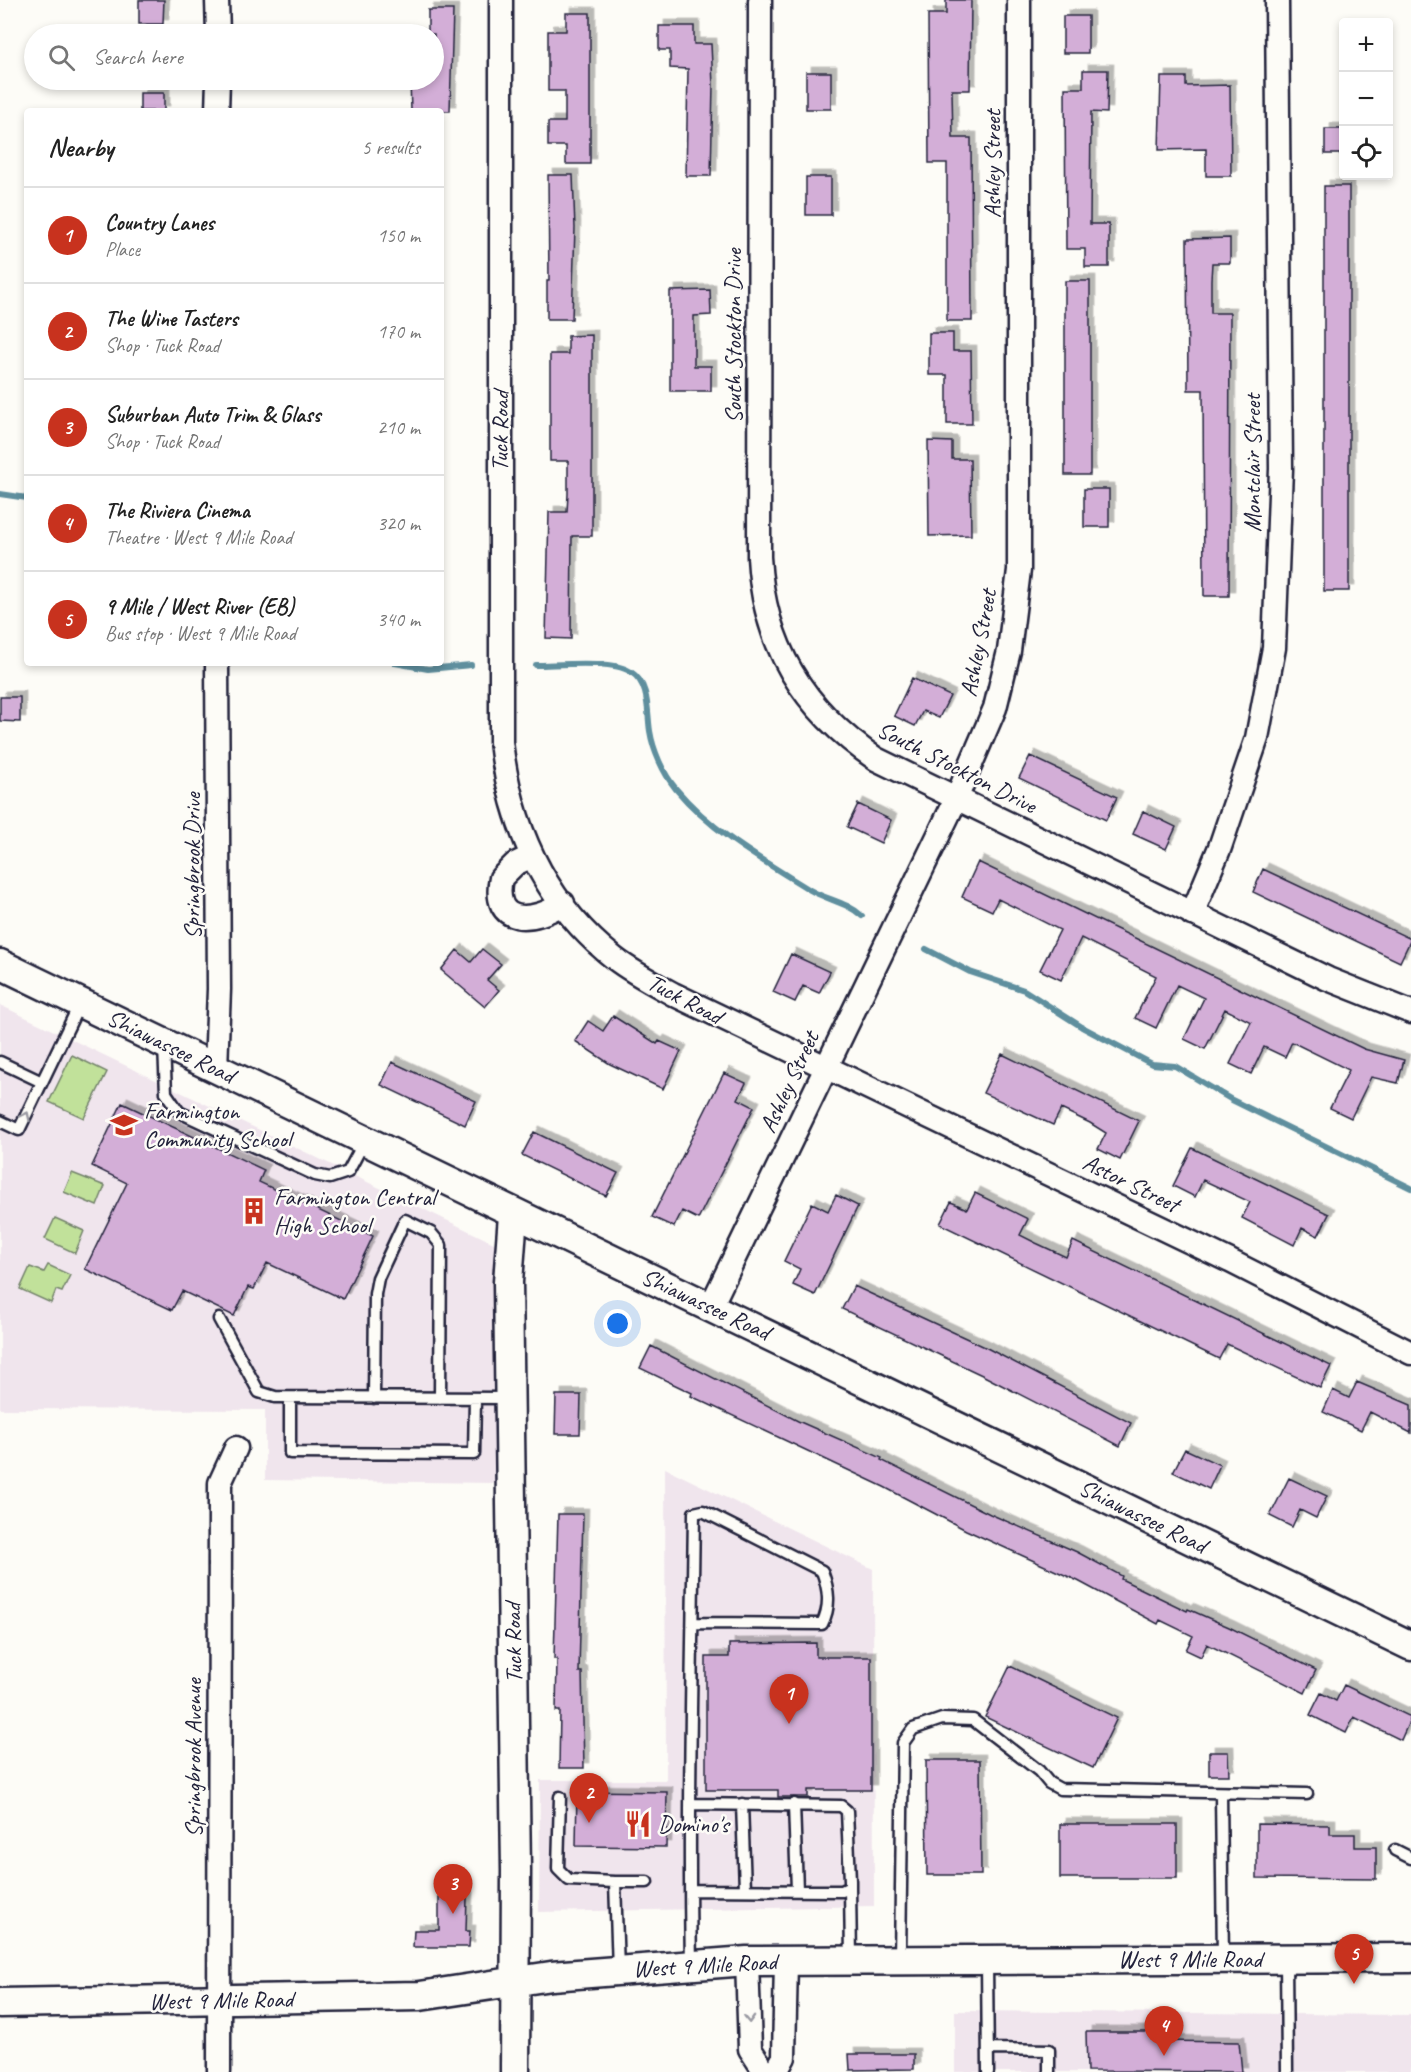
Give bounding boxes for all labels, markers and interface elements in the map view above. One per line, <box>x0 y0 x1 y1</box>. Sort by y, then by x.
map controls <box>1339 18 1393 180</box>
button: + <box>1339 18 1393 72</box>
search box <box>24 24 444 90</box>
icon: search <box>45 41 78 74</box>
text: Search here <box>93 43 183 71</box>
button: − <box>1339 72 1393 126</box>
street label: Ashley Street <box>977 108 1007 218</box>
button: locate <box>1339 126 1393 180</box>
text: Nearby <box>48 131 113 164</box>
text: 5 results <box>361 135 420 160</box>
text: Country Lanes <box>105 209 214 237</box>
text: 1 <box>63 223 72 248</box>
text: 150 m <box>377 223 420 248</box>
text: Place <box>105 237 140 262</box>
street label: South Stockton Drive <box>718 247 748 423</box>
text: The Wine Tasters <box>105 305 238 333</box>
text: 2 <box>63 319 72 344</box>
text: 170 m <box>377 319 420 344</box>
text: Shop · Tuck Road <box>105 333 220 358</box>
street label: Tuck Road <box>484 387 516 472</box>
street label: Montclair Street <box>1237 392 1267 532</box>
text: Suburban Auto Trim & Glass <box>105 401 320 429</box>
text: 3 <box>63 415 72 440</box>
text: 210 m <box>377 415 420 440</box>
text: Shop · Tuck Road <box>105 429 220 454</box>
text: The Riviera Cinema <box>105 497 250 525</box>
text: 4 <box>63 511 72 536</box>
text: 320 m <box>377 511 420 536</box>
text: Theatre · West 9 Mile Road <box>105 525 292 550</box>
street label: Ashley Street <box>953 585 1003 699</box>
text: 9 Mile / West River (EB) <box>105 593 294 621</box>
text: 5 <box>63 607 72 632</box>
text: 340 m <box>377 607 420 632</box>
text: Bus stop · West 9 Mile Road <box>105 621 296 646</box>
street label: South Stockton Drive <box>872 714 1044 821</box>
street label: Springbrook Drive <box>177 791 207 939</box>
street label: Tuck Road <box>642 967 731 1033</box>
street label: Shiawassee Road <box>102 1002 243 1091</box>
street label: Ashley Street <box>752 1025 826 1138</box>
place label: Farmington Community School <box>144 1096 295 1154</box>
school or university icon: Farmington Community School <box>109 1110 139 1140</box>
one-way arrow <box>19 1111 31 1122</box>
street label: Astor Street <box>1078 1147 1187 1220</box>
place label: Farmington Central High School <box>274 1182 439 1240</box>
building icon: Farmington Central High School <box>239 1196 269 1226</box>
street label: Shiawassee Road <box>637 1261 778 1348</box>
your location <box>603 1309 632 1338</box>
street label: Shiawassee Road <box>1074 1472 1215 1561</box>
street label: Tuck Road <box>497 1599 529 1684</box>
pin: 1 <box>770 1674 808 1724</box>
street label: Springbrook Avenue <box>178 1676 208 1838</box>
pin: 2 <box>570 1774 608 1823</box>
restaurant icon: Domino's <box>623 1809 653 1839</box>
place label: Domino's <box>658 1809 732 1839</box>
pin: 3 <box>434 1864 472 1914</box>
pin: 5 <box>1334 1934 1374 1984</box>
street label: West 9 Mile Road <box>1118 1944 1266 1974</box>
street label: West 9 Mile Road <box>632 1946 781 1984</box>
street label: West 9 Mile Road <box>149 1984 297 2016</box>
pin: 4 <box>1144 2006 1184 2056</box>
one-way arrow <box>743 2015 756 2024</box>

